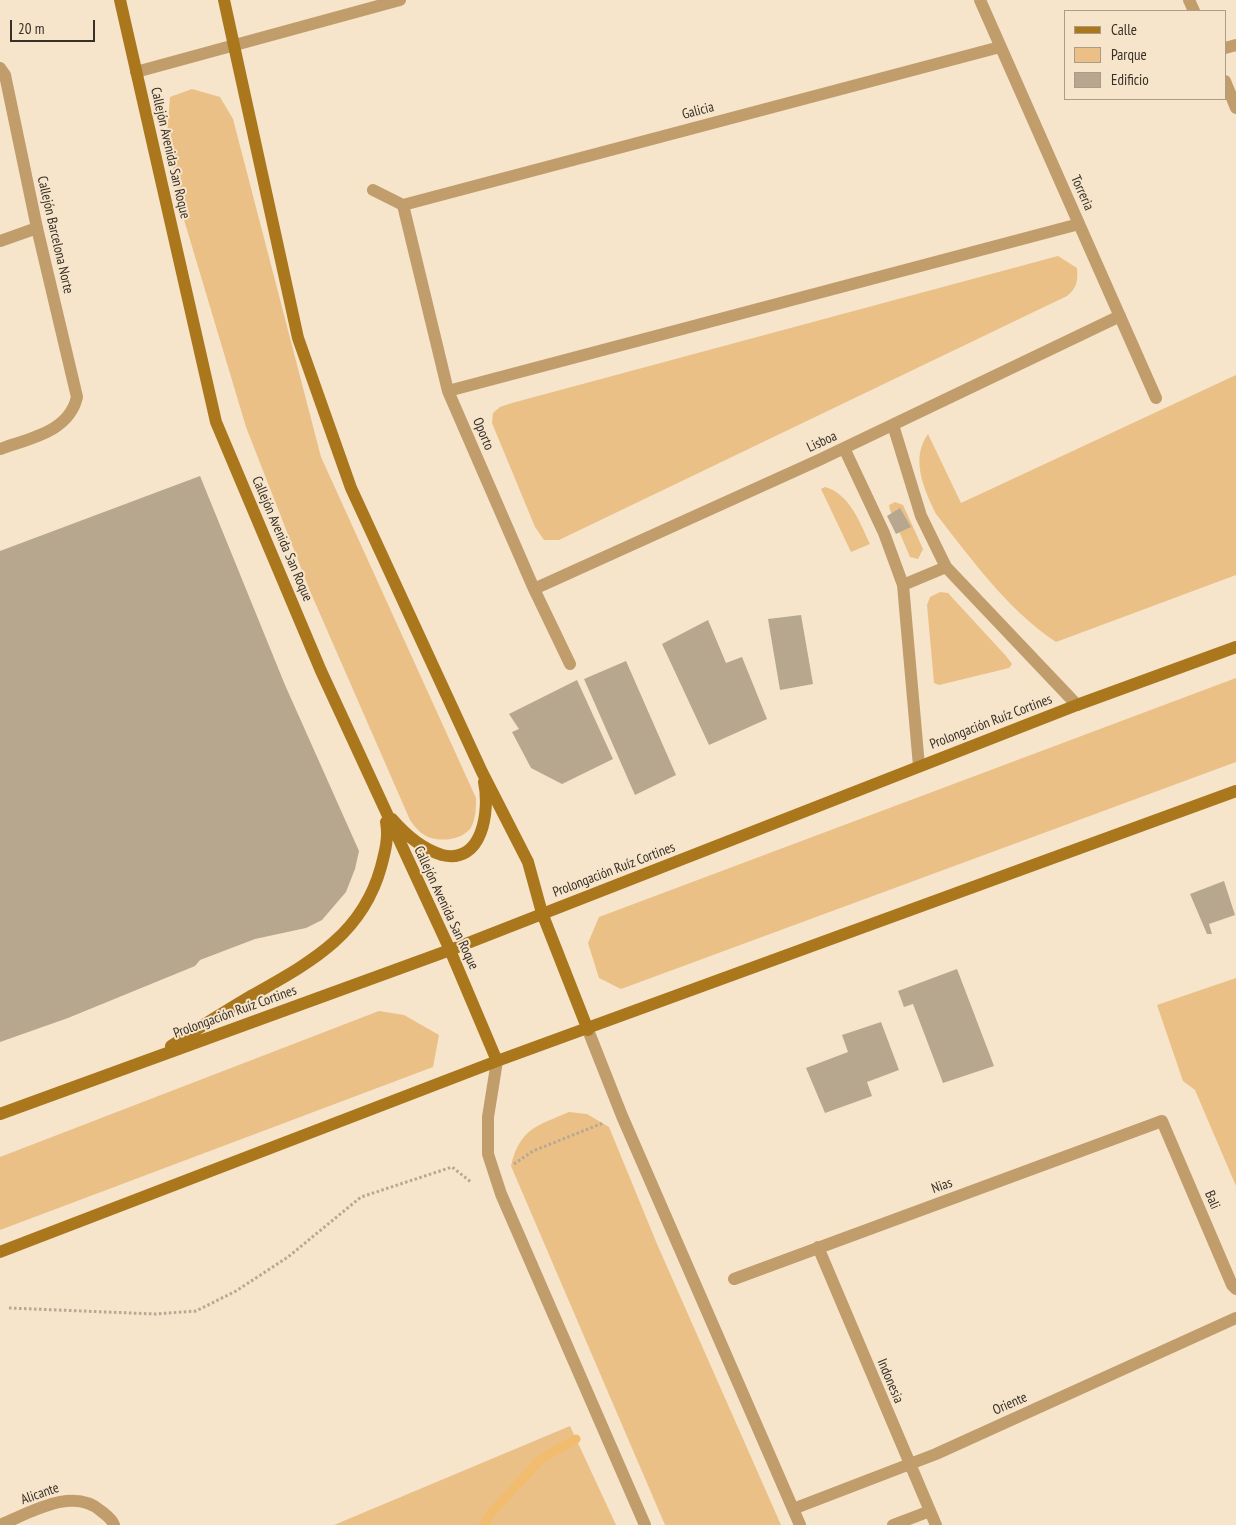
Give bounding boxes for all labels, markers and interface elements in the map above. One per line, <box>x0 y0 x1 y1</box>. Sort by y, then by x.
scale bar <box>12 10 98 42</box>
legend <box>1064 10 1226 100</box>
text: 20 m <box>18 19 44 38</box>
text: Calle <box>1111 20 1137 39</box>
text: Parque <box>1111 45 1147 64</box>
text: Edificio <box>1111 70 1149 89</box>
street label: Callejón Avenida San Roque <box>147 86 193 220</box>
street label: Galicia <box>680 99 716 123</box>
street label: Torreria <box>1067 173 1097 213</box>
street label: Callejón Barcelona Norte <box>33 175 77 295</box>
street label: Oporto <box>469 415 497 453</box>
street label: Lisboa <box>804 428 840 456</box>
street label: Callejón Avenida San Roque <box>248 474 316 604</box>
street label: Prolongación Ruíz Cortines <box>927 691 1055 753</box>
street label: Prolongación Ruíz Cortines <box>550 839 678 901</box>
street label: Callejón Avenida San Roque <box>410 844 482 972</box>
street label: Prolongación Ruíz Cortines <box>171 982 299 1042</box>
street label: Nias <box>929 1175 955 1197</box>
street label: Bali <box>1201 1188 1223 1212</box>
street label: Indonesia <box>873 1356 907 1406</box>
street label: Oriente <box>990 1389 1030 1419</box>
street label: Alicante <box>19 1480 61 1508</box>

